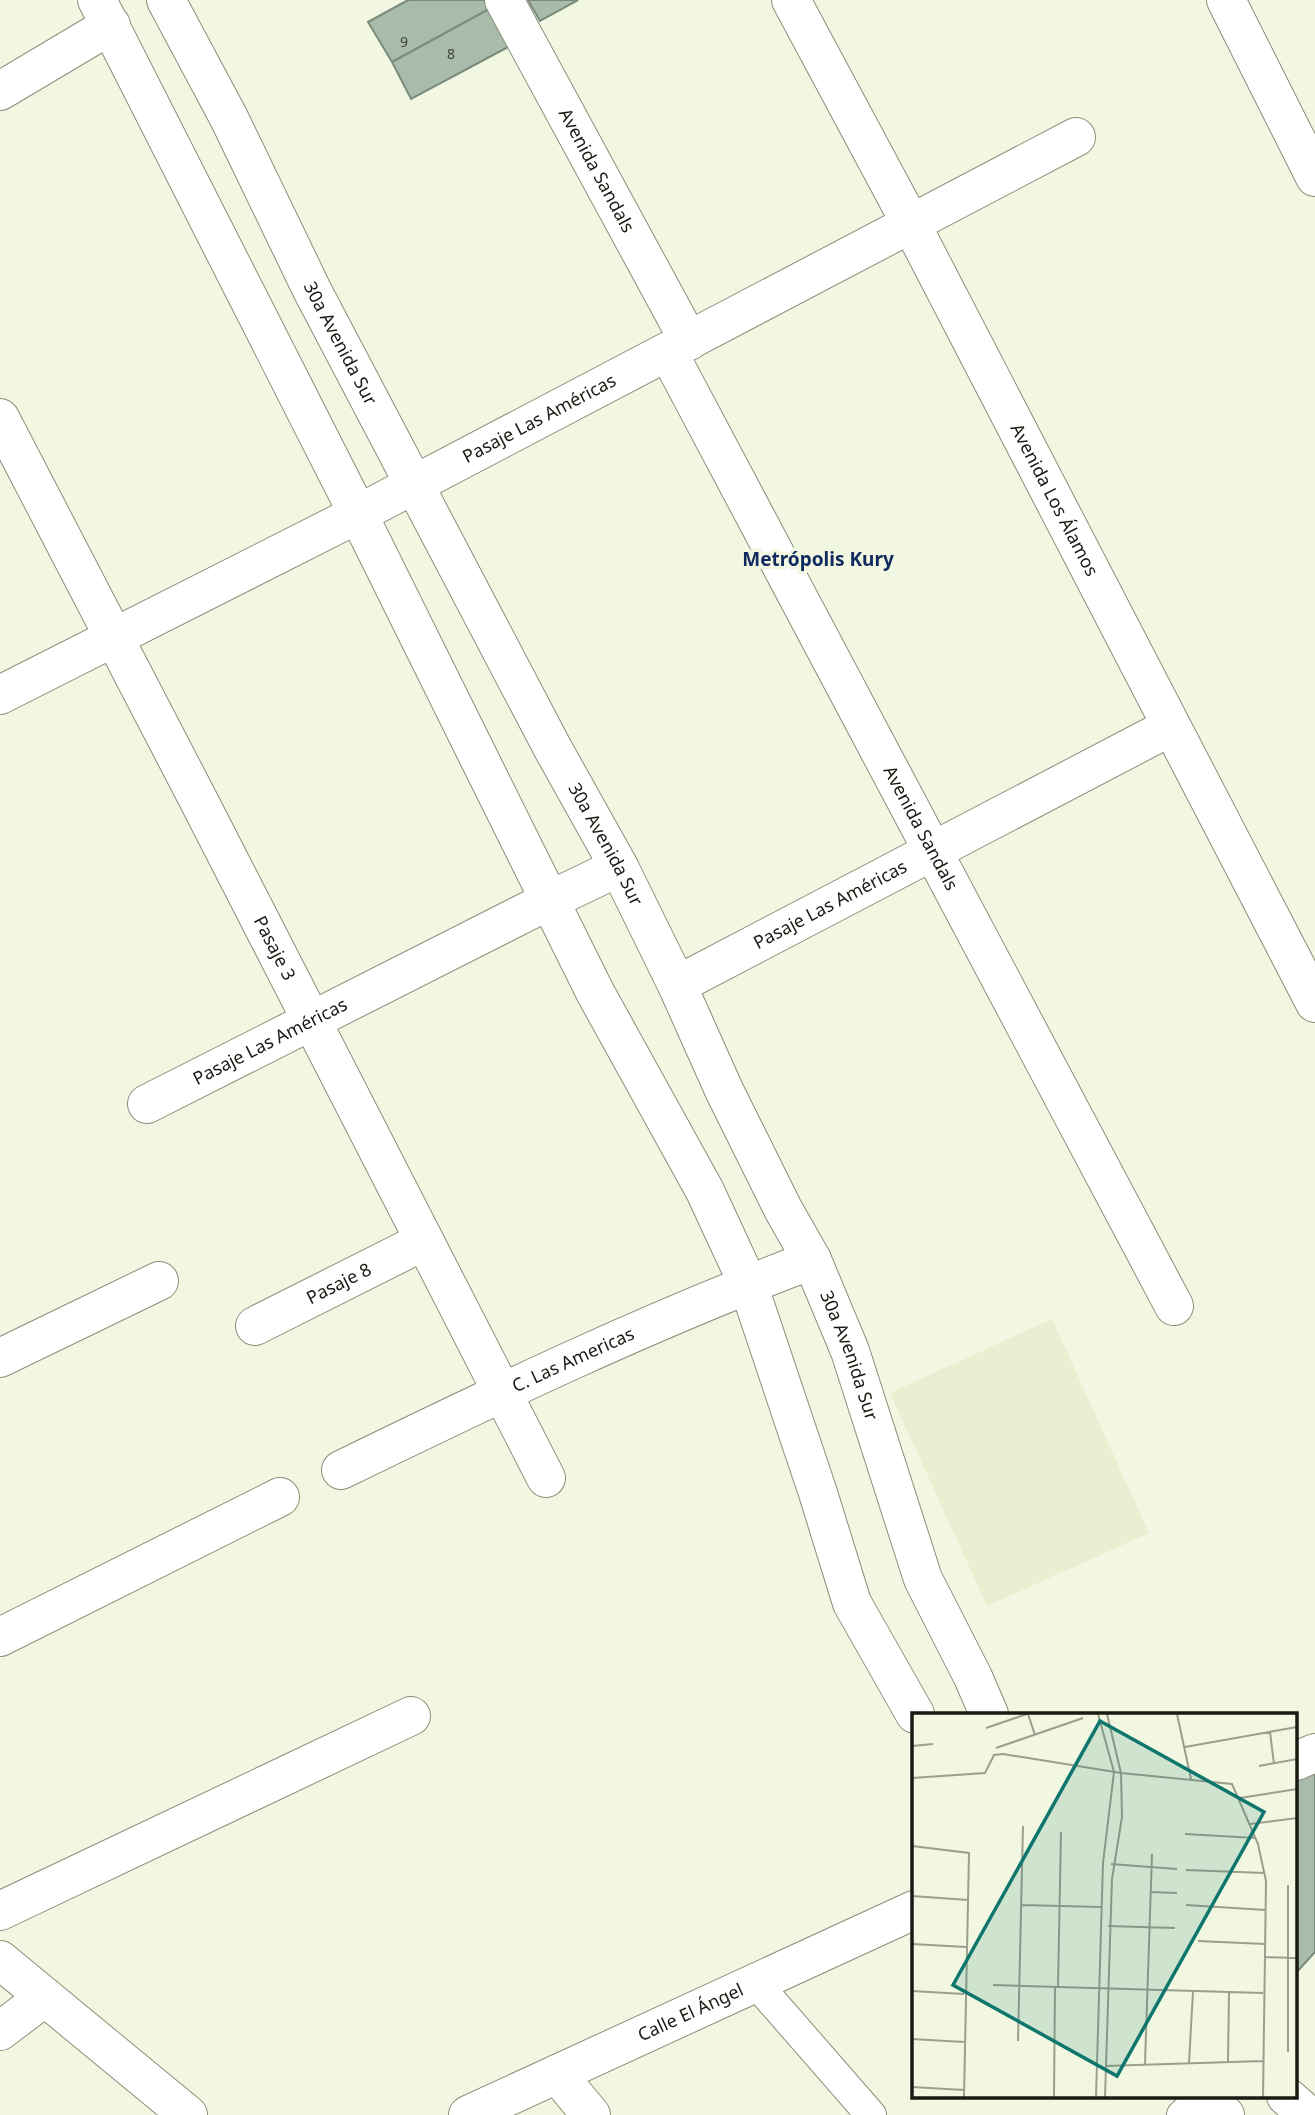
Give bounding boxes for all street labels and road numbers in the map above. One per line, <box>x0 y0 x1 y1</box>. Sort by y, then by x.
street label: Avenida Sandals <box>554 104 641 236</box>
street label: 30a Avenida Sur <box>299 277 383 409</box>
street label: Pasaje Las Américas <box>458 368 620 468</box>
street label: Avenida Los Álamos <box>1006 419 1105 580</box>
street label: Avenida Sandals <box>878 761 964 894</box>
street label: 30a Avenida Sur <box>563 778 649 910</box>
street label: Pasaje Las Américas <box>749 854 911 954</box>
street label: Pasaje 3 <box>249 911 302 984</box>
street label: Pasaje Las Américas <box>188 992 351 1090</box>
street label: Pasaje 8 <box>302 1257 375 1309</box>
street label: 30a Avenida Sur <box>815 1287 885 1424</box>
street label: C. Las Americas <box>508 1321 638 1397</box>
street label: Calle El Ángel <box>634 1977 747 2046</box>

